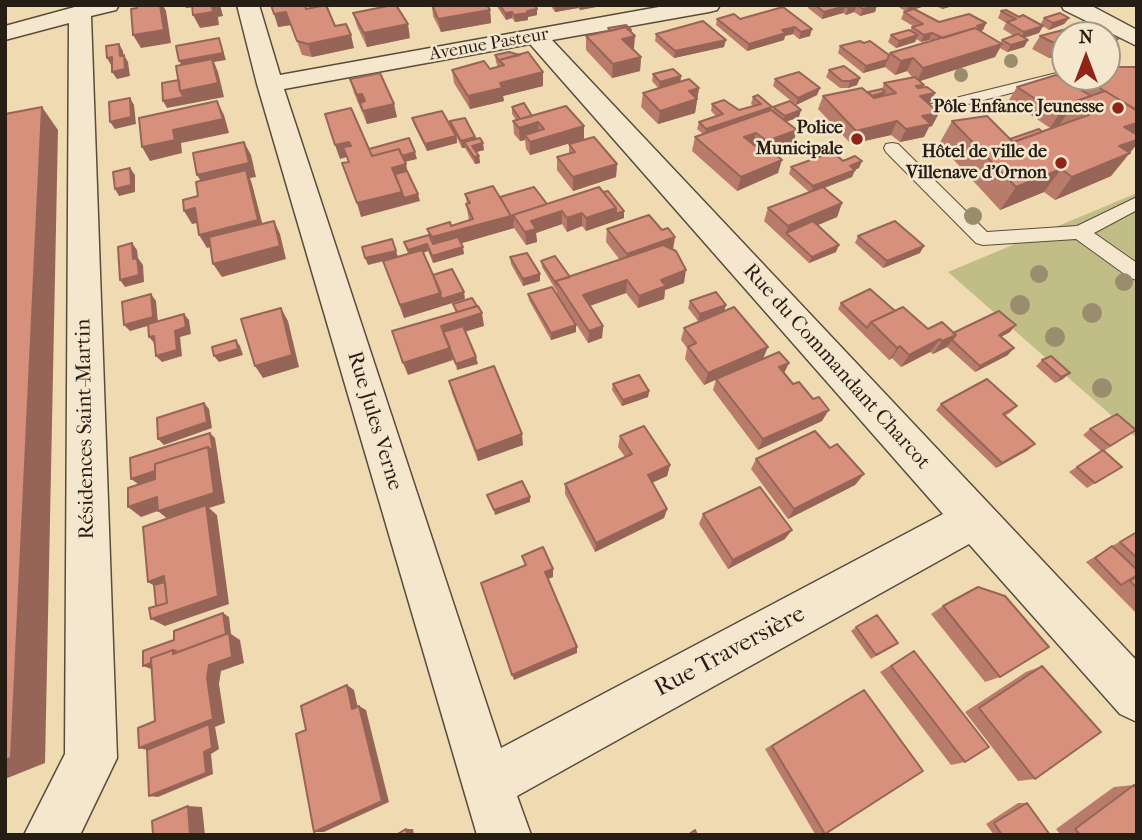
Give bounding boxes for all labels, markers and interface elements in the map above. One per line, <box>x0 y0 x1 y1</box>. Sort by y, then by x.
north arrow <box>1051 21 1121 91</box>
street label: Avenue Pasteur <box>428 24 550 66</box>
text: N <box>1079 26 1093 48</box>
place label: Pôle Enfance Jeunesse <box>933 97 1104 119</box>
marker: Pôle Enfance Jeunesse <box>1110 100 1126 116</box>
place label: Police Municipale <box>756 118 843 160</box>
marker: Police Municipale <box>849 131 865 147</box>
place label: Hôtel de ville de Villenave d'Ornon <box>906 142 1047 184</box>
marker: Hôtel de ville de Villenave d'Ornon <box>1053 155 1069 171</box>
street label: Rue du Commandant Charcot <box>737 259 935 475</box>
street label: Résidences Saint-Martin <box>71 319 101 539</box>
street label: Rue Jules Verne <box>341 349 407 493</box>
street label: Rue Traversière <box>650 600 810 704</box>

